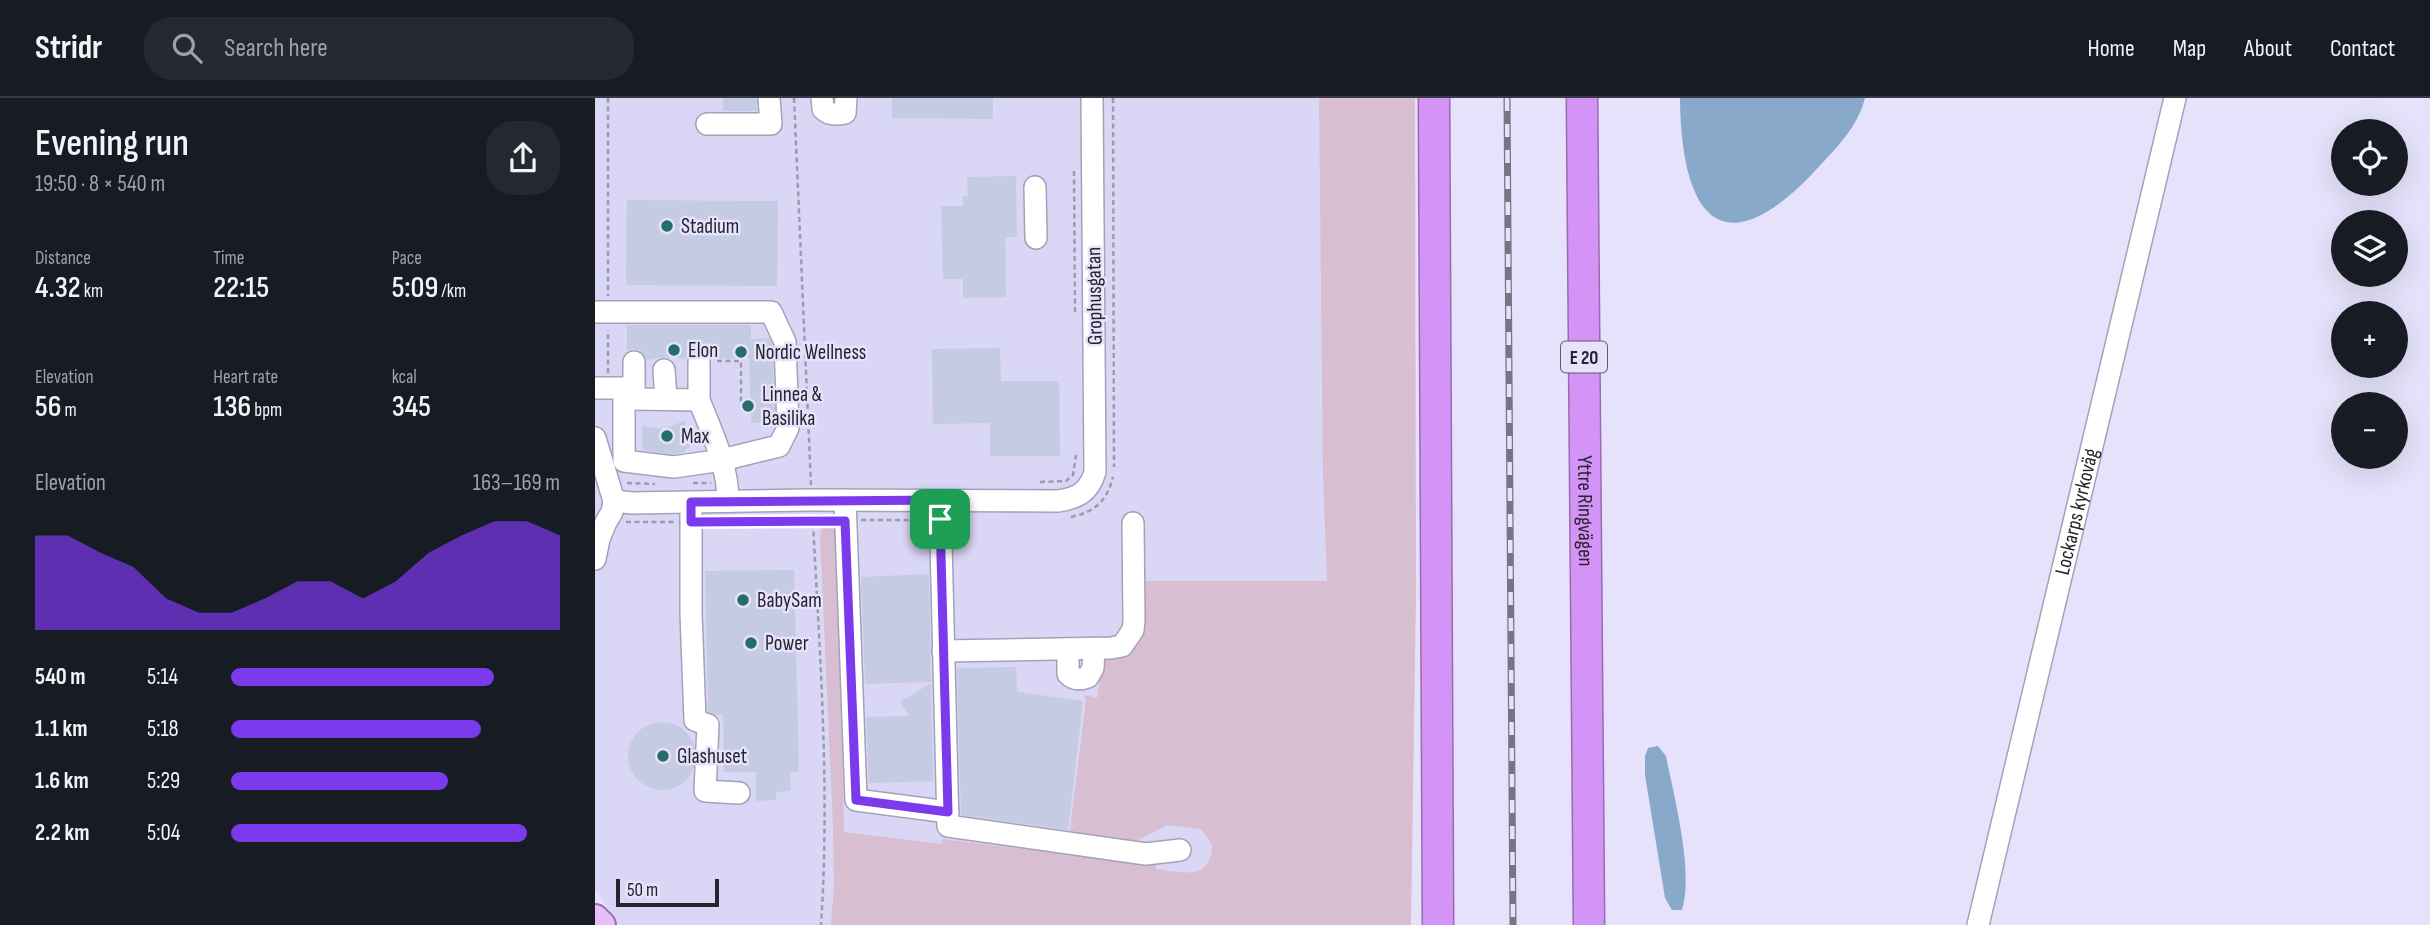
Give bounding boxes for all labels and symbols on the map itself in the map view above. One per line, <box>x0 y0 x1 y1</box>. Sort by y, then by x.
place label: Stadium <box>681 214 739 239</box>
marker: Stadium <box>659 218 675 234</box>
street label: Grophusgatan <box>1081 247 1108 345</box>
place label: Elon <box>688 338 718 363</box>
place label: Nordic Wellness <box>755 340 866 365</box>
marker: Elon <box>666 342 682 358</box>
road number: E 20 <box>1561 342 1607 372</box>
marker: Nordic Wellness <box>733 344 749 360</box>
place label: Linnea & Basilika <box>762 382 823 431</box>
marker: Linnea & Basilika <box>740 398 756 414</box>
place label: Max <box>681 424 710 449</box>
marker: Max <box>659 428 675 444</box>
street label: Lockarps kyrkoväg <box>2050 446 2104 577</box>
street label: Yttre Ringvägen <box>1572 455 1598 567</box>
pin <box>910 489 970 549</box>
place label: BabySam <box>757 588 822 613</box>
marker: BabySam <box>735 592 751 608</box>
place label: Power <box>765 631 809 656</box>
marker: Power <box>743 635 759 651</box>
place label: Glashuset <box>677 744 747 769</box>
marker: Glashuset <box>655 748 671 764</box>
scale bar <box>616 876 719 908</box>

